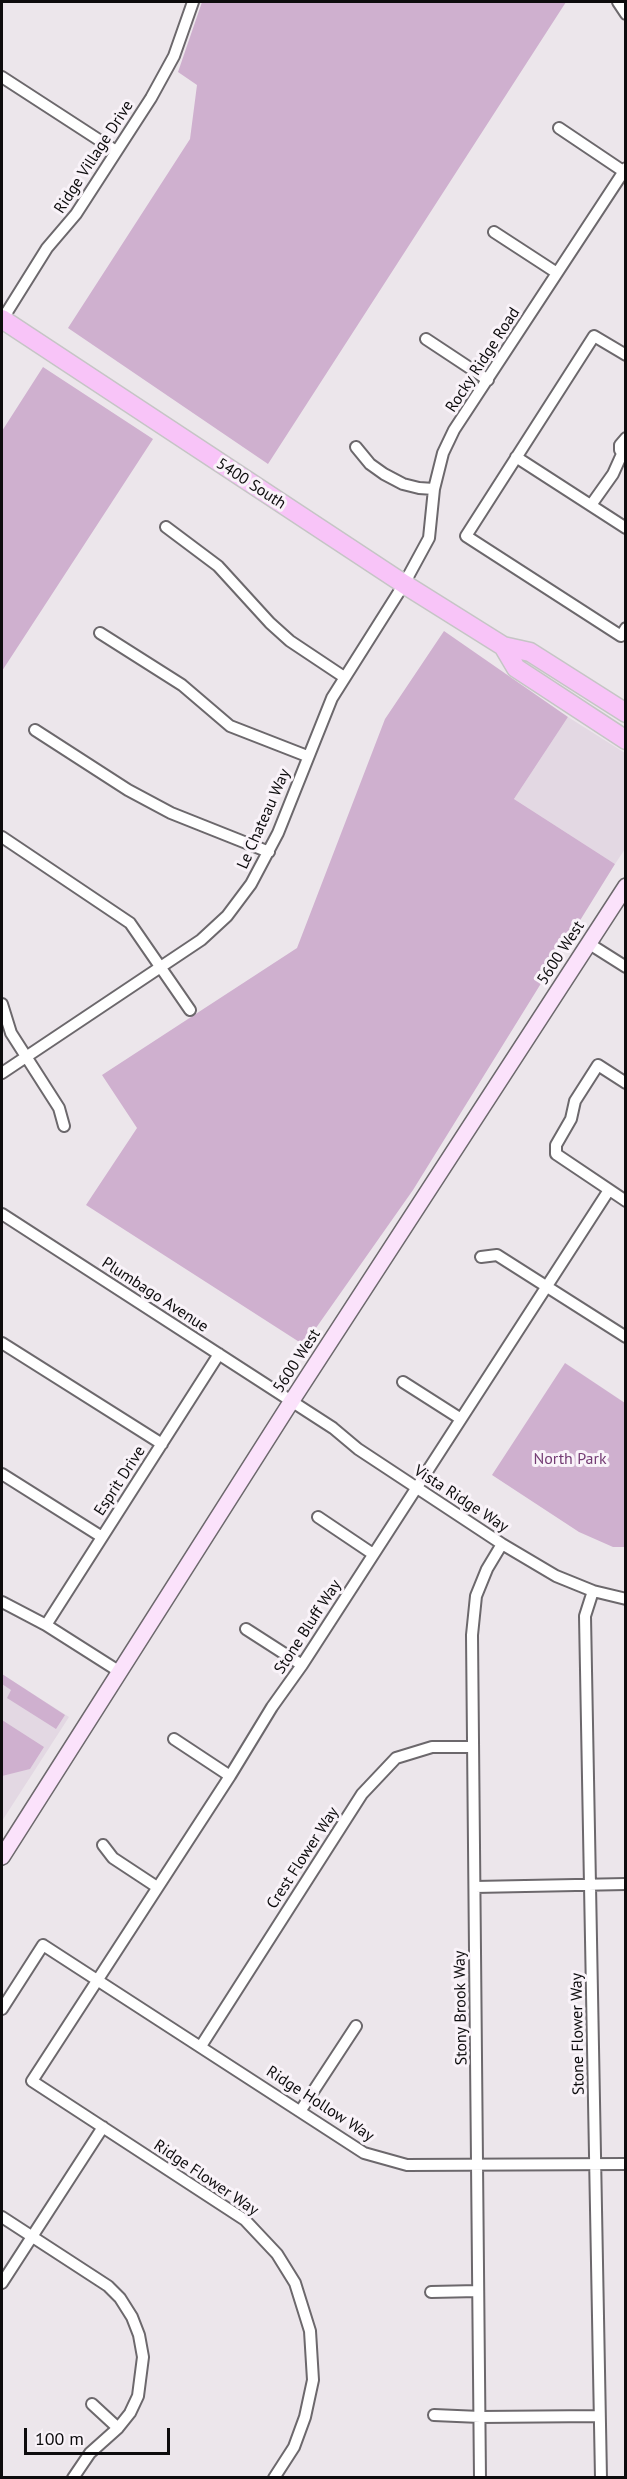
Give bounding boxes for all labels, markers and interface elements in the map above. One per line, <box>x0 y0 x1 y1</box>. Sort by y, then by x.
street label: Ridge Village Drive <box>50 97 138 217</box>
street label: Rocky Ridge Road <box>442 304 524 416</box>
street label: 5400 South <box>213 454 289 514</box>
street label: Le Chateau Way <box>233 766 295 872</box>
street label: 5600 West <box>533 918 589 988</box>
street label: Plumbago Avenue <box>98 1253 212 1337</box>
street label: 5600 West <box>269 1326 325 1396</box>
street label: Esprit Drive <box>90 1443 150 1519</box>
park label: North Park <box>533 1449 607 1469</box>
street label: Vista Ridge Way <box>410 1461 512 1537</box>
street label: Stone Bluff Way <box>270 1576 346 1678</box>
street label: Crest Flower Way <box>263 1803 343 1913</box>
street label: Stony Brook Way <box>450 1951 472 2065</box>
street label: Stone Flower Way <box>567 1973 589 2095</box>
street label: Ridge Hollow Way <box>263 2062 377 2146</box>
street label: Ridge Flower Way <box>150 2136 262 2220</box>
scale bar <box>27 2416 172 2454</box>
text: 100 m <box>35 2427 84 2450</box>

